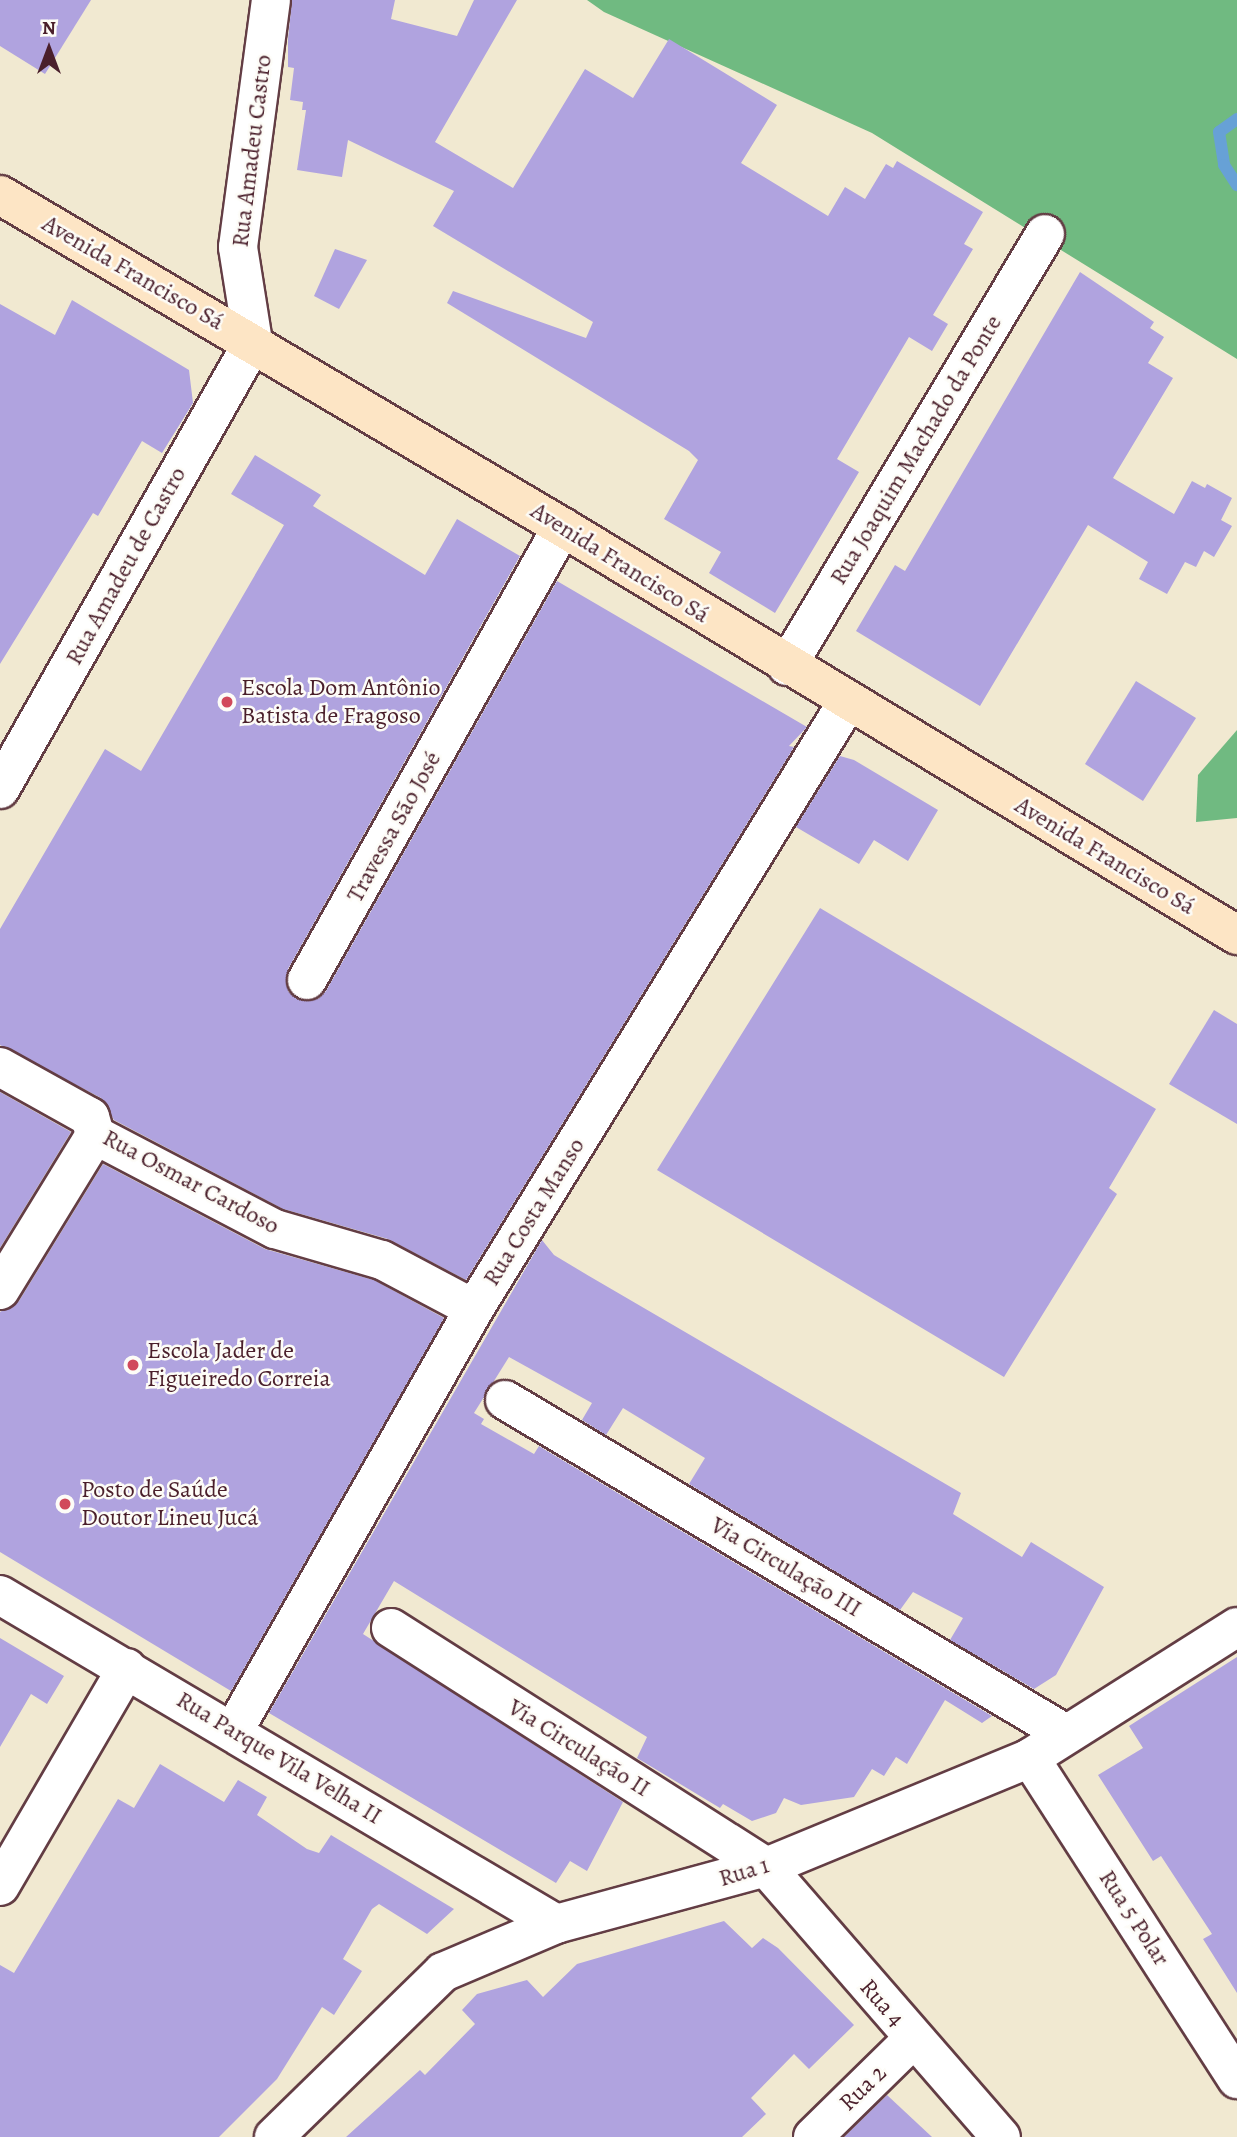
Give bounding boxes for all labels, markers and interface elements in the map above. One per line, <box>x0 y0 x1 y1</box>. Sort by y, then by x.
north arrow <box>14 14 84 84</box>
text: N <box>42 15 56 41</box>
street label: Rua Amadeu Castro <box>226 53 278 249</box>
street label: Avenida Francisco Sá <box>37 209 229 337</box>
street label: Rua Joaquim Machado da Ponte <box>824 310 1008 590</box>
street label: Rua Amadeu de Castro <box>60 462 192 670</box>
street label: Avenida Francisco Sá <box>525 496 715 630</box>
place label: Escola Dom Antônio Batista de Fragoso <box>241 674 440 730</box>
marker: Escola Dom Antônio Batista de Fragoso <box>219 694 235 710</box>
street label: Travessa São José <box>341 747 447 907</box>
street label: Avenida Francisco Sá <box>1010 791 1200 921</box>
street label: Rua Osmar Cardoso <box>98 1123 284 1241</box>
street label: Rua Costa Manso <box>477 1133 591 1291</box>
place label: Escola Jader de Figueiredo Correia <box>147 1337 331 1393</box>
marker: Escola Jader de Figueiredo Correia <box>125 1357 141 1373</box>
place label: Posto de Saúde Doutor Lineu Jucá <box>81 1476 258 1532</box>
marker: Posto de Saúde Doutor Lineu Jucá <box>55 1494 75 1514</box>
street label: Via Circulação III <box>705 1511 867 1623</box>
street label: Rua Parque Vila Velha II <box>171 1685 387 1831</box>
street label: Via Circulação II <box>503 1693 655 1803</box>
street label: Rua 1 <box>715 1851 773 1893</box>
street label: Rua 5 Polar <box>1092 1865 1176 1971</box>
street label: Rua 4 <box>854 1973 910 2033</box>
street label: Rua 2 <box>833 2059 893 2117</box>

